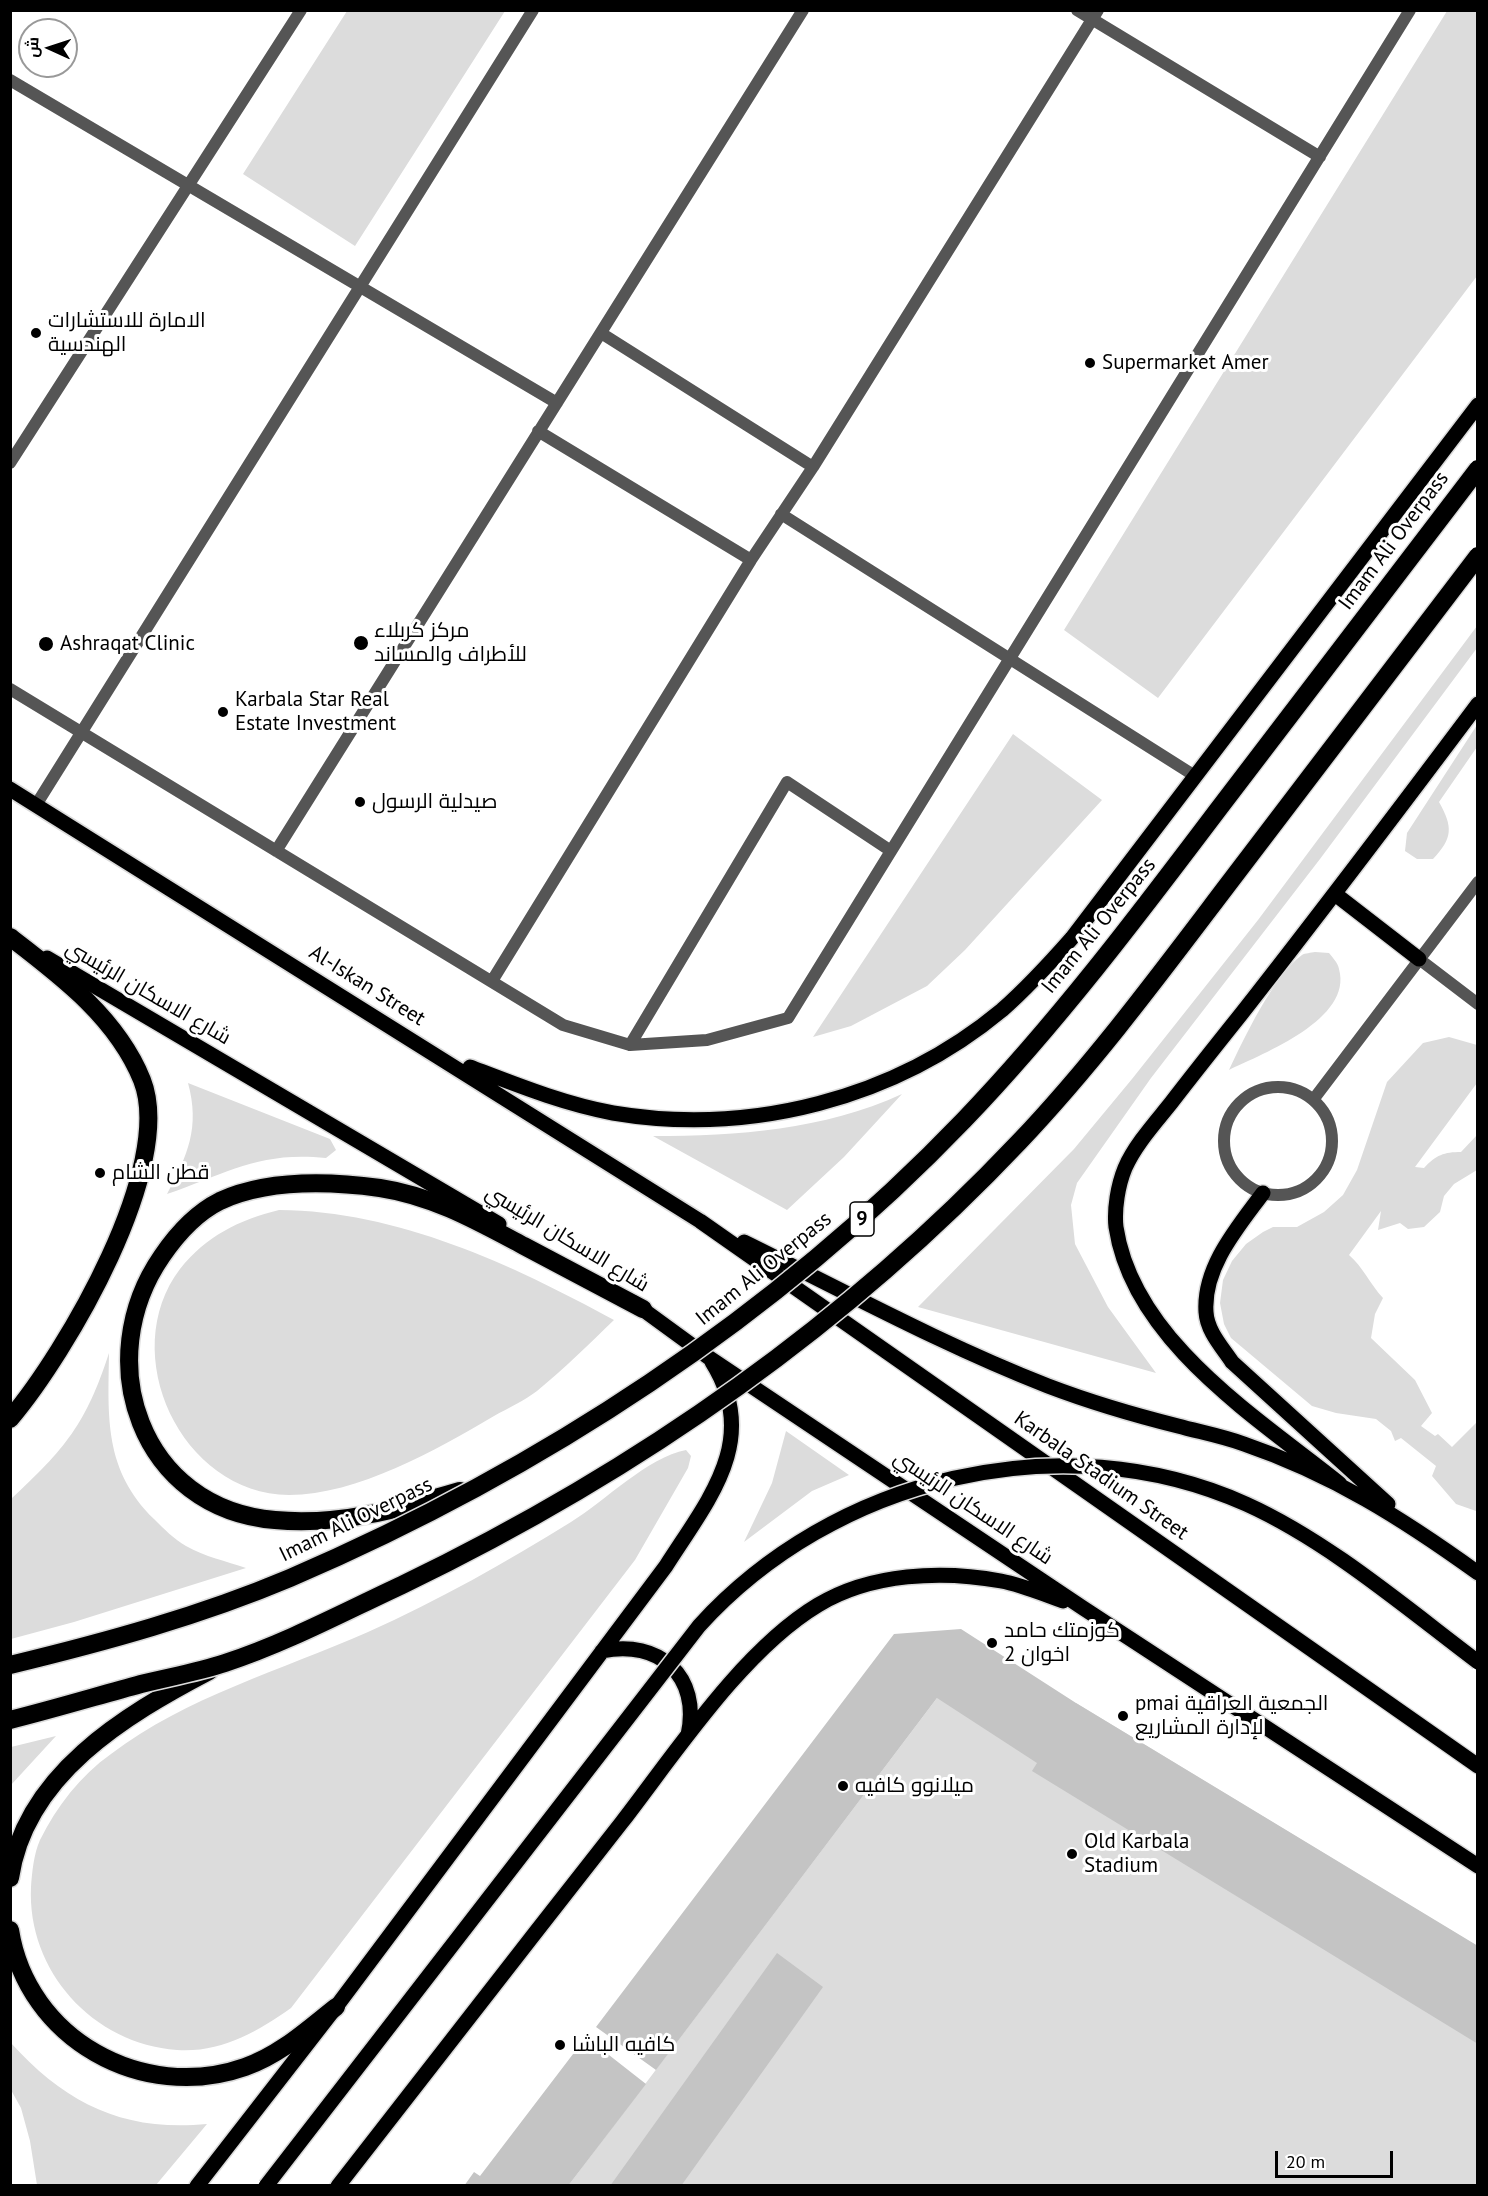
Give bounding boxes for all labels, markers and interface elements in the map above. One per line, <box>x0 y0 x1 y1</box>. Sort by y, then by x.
north arrow <box>18 18 78 78</box>
text: ش <box>21 36 43 58</box>
place label: الامارة للاستشارات الهندسية <box>48 308 206 358</box>
marker: الامارة للاستشارات الهندسية <box>29 326 43 340</box>
place label: Supermarket Amer <box>1102 350 1269 376</box>
marker: Supermarket Amer <box>1083 356 1097 370</box>
street label: Imam Ali Overpass <box>1334 467 1454 615</box>
place label: مركز كربلاء للأطراف والمساند <box>374 618 527 668</box>
place label: Ashraqat Clinic <box>60 631 195 657</box>
marker: مركز كربلاء للأطراف والمساند <box>352 634 370 652</box>
marker: Ashraqat Clinic <box>37 635 55 653</box>
place label: Karbala Star Real Estate Investment <box>235 687 396 737</box>
marker: Karbala Star Real Estate Investment <box>216 705 230 719</box>
place label: صيدلية الرسول <box>372 789 498 815</box>
marker: صيدلية الرسول <box>353 795 367 809</box>
street label: Imam Ali Overpass <box>1037 853 1161 999</box>
street label: شارع الاسكان الرئيسي <box>61 935 235 1051</box>
street label: Al-Iskan Street <box>304 940 430 1032</box>
place label: قطن الشام <box>112 1160 210 1186</box>
marker: قطن الشام <box>93 1166 107 1180</box>
street label: شارع الاسكان الرئيسي <box>481 1180 653 1298</box>
road number: 9 <box>850 1202 874 1236</box>
street label: Imam Ali Overpass <box>691 1207 837 1331</box>
street label: Karbala Stadium Street <box>1009 1406 1193 1546</box>
street label: شارع الاسكان الرئيسي <box>889 1445 1057 1571</box>
street label: Imam Ali Overpass <box>275 1472 437 1568</box>
place label: كوزمتك حامد اخوان 2 <box>1004 1618 1120 1668</box>
marker: كوزمتك حامد اخوان 2 <box>985 1636 999 1650</box>
place label: pmai الجمعية العراقية لإدارة المشاريع <box>1135 1691 1328 1741</box>
marker: pmai الجمعية العراقية لإدارة المشاريع <box>1116 1709 1130 1723</box>
place label: ميلانوو كافيه <box>855 1773 974 1799</box>
marker: ميلانوو كافيه <box>836 1779 850 1793</box>
place label: Old Karbala Stadium <box>1084 1829 1189 1879</box>
marker: Old Karbala Stadium <box>1065 1847 1079 1861</box>
place label: كافيه الباشا <box>572 2032 675 2058</box>
marker: كافيه الباشا <box>553 2038 567 2052</box>
scale bar <box>1278 2139 1396 2177</box>
text: 20 m <box>1286 2150 1325 2173</box>

